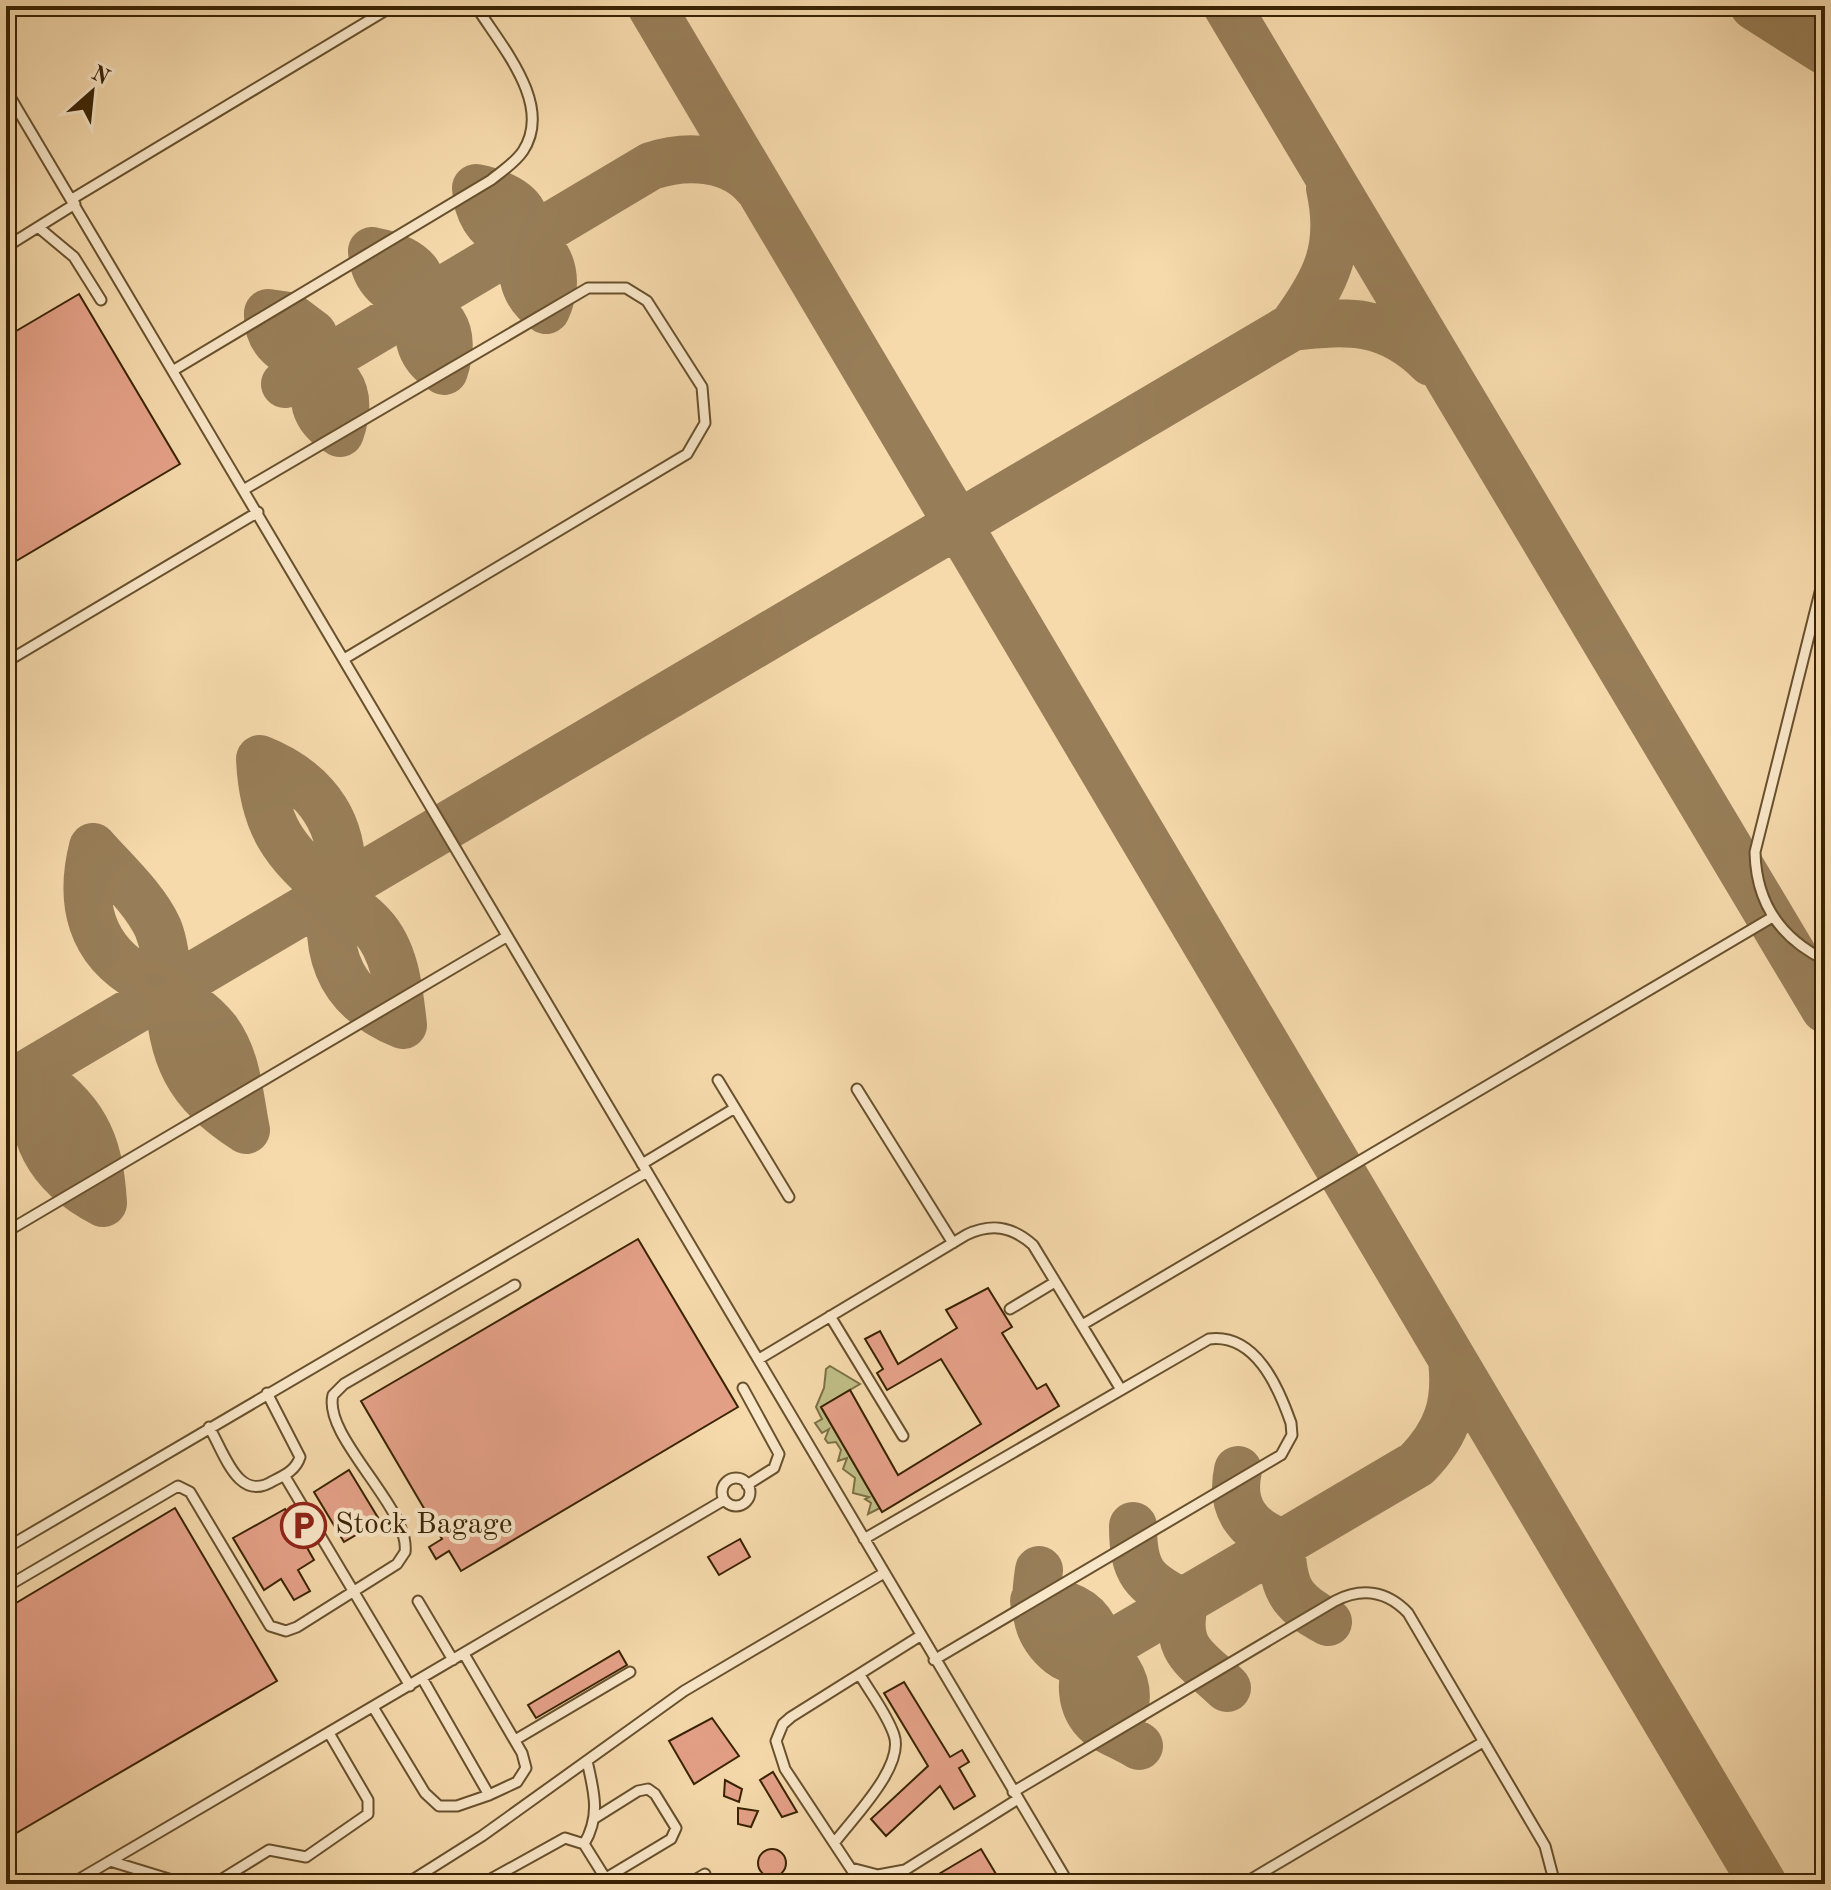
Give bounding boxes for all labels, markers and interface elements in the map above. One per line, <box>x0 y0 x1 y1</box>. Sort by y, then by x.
north arrow <box>52 52 132 132</box>
text: N <box>88 62 113 90</box>
parking icon: Stock Bagage <box>280 1501 328 1549</box>
place label: Stock Bagage <box>335 1510 513 1540</box>

